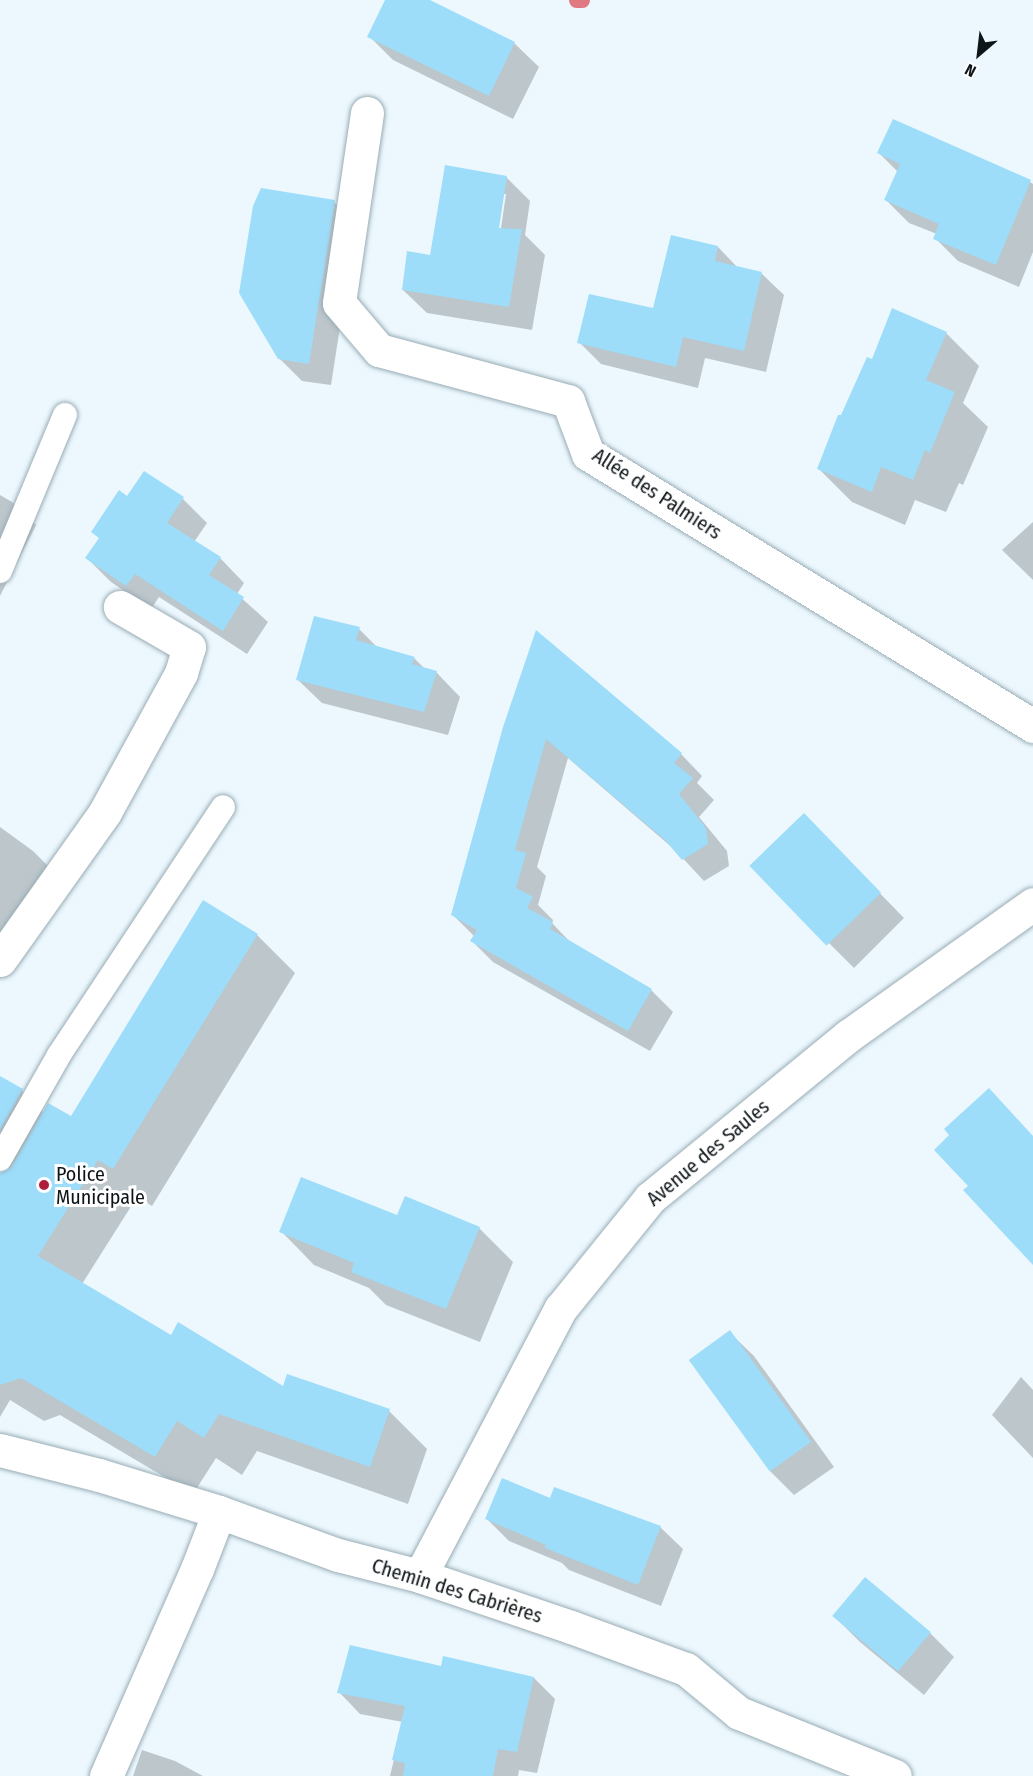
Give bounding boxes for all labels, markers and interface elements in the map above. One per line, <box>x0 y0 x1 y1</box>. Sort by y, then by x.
north arrow <box>949 24 1009 84</box>
text: N <box>962 60 979 81</box>
street label: Allée des Palmiers <box>588 443 726 545</box>
street label: Avenue des Saules <box>642 1095 774 1211</box>
place label: Police Municipale <box>56 1162 145 1209</box>
marker: Police Municipale <box>37 1178 51 1192</box>
street label: Chemin des Cabrières <box>369 1554 545 1628</box>

